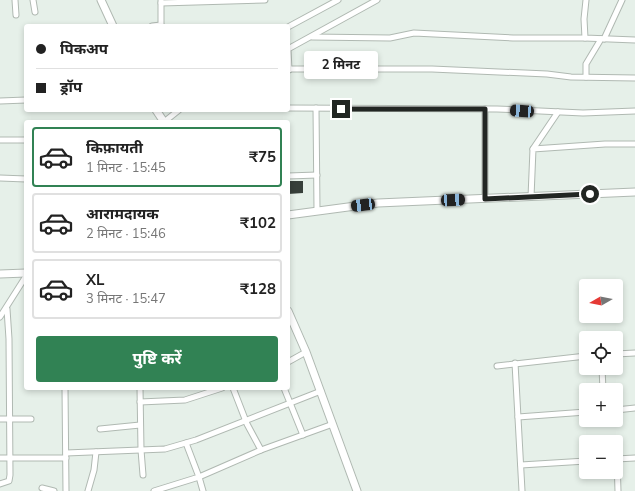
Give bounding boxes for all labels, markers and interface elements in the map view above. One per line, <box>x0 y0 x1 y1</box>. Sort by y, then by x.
text: पिकअप <box>60 39 108 59</box>
callout: 2 मिनट <box>304 51 378 79</box>
text: 2 मिनट <box>322 56 360 74</box>
text: ड्रॉप <box>60 77 82 97</box>
route end <box>332 100 350 118</box>
car <box>510 104 534 118</box>
text: किफ़ायती <box>86 138 143 158</box>
icon: car <box>38 139 74 175</box>
text: ₹75 <box>249 147 276 167</box>
text: 1 मिनट · 15:45 <box>86 159 166 177</box>
route start <box>581 185 599 203</box>
car <box>441 193 465 207</box>
car <box>350 198 376 212</box>
text: आरामदायक <box>86 204 159 224</box>
icon: car <box>38 205 74 241</box>
text: ₹102 <box>240 213 276 233</box>
text: 2 मिनट · 15:46 <box>86 225 166 243</box>
text: XL <box>86 270 105 290</box>
icon: car <box>38 271 74 307</box>
text: ₹128 <box>240 279 276 299</box>
north arrow <box>579 279 623 323</box>
map controls <box>579 279 623 479</box>
text: 3 मिनट · 15:47 <box>86 290 166 308</box>
button: locate <box>579 331 623 375</box>
button: पुष्टि करें <box>36 336 278 382</box>
button: + <box>579 383 623 427</box>
button: − <box>579 435 623 479</box>

